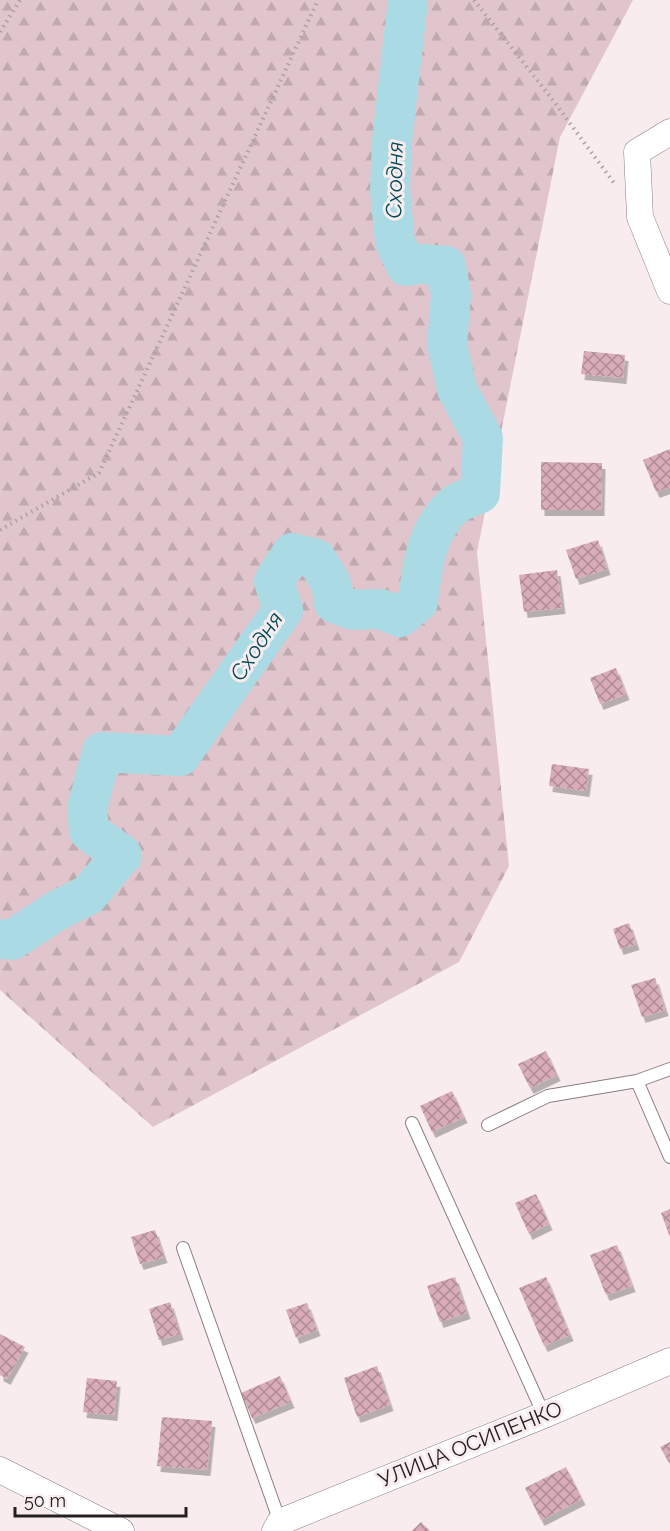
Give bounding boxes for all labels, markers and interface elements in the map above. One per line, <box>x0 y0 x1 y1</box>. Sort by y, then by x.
water label: Сходня <box>380 141 408 219</box>
water label: Сходня <box>224 606 288 685</box>
street label: УЛИЦА ОСИПЕНКО <box>374 1396 566 1492</box>
scale bar <box>15 1480 186 1518</box>
text: 50 m <box>24 1490 66 1511</box>

